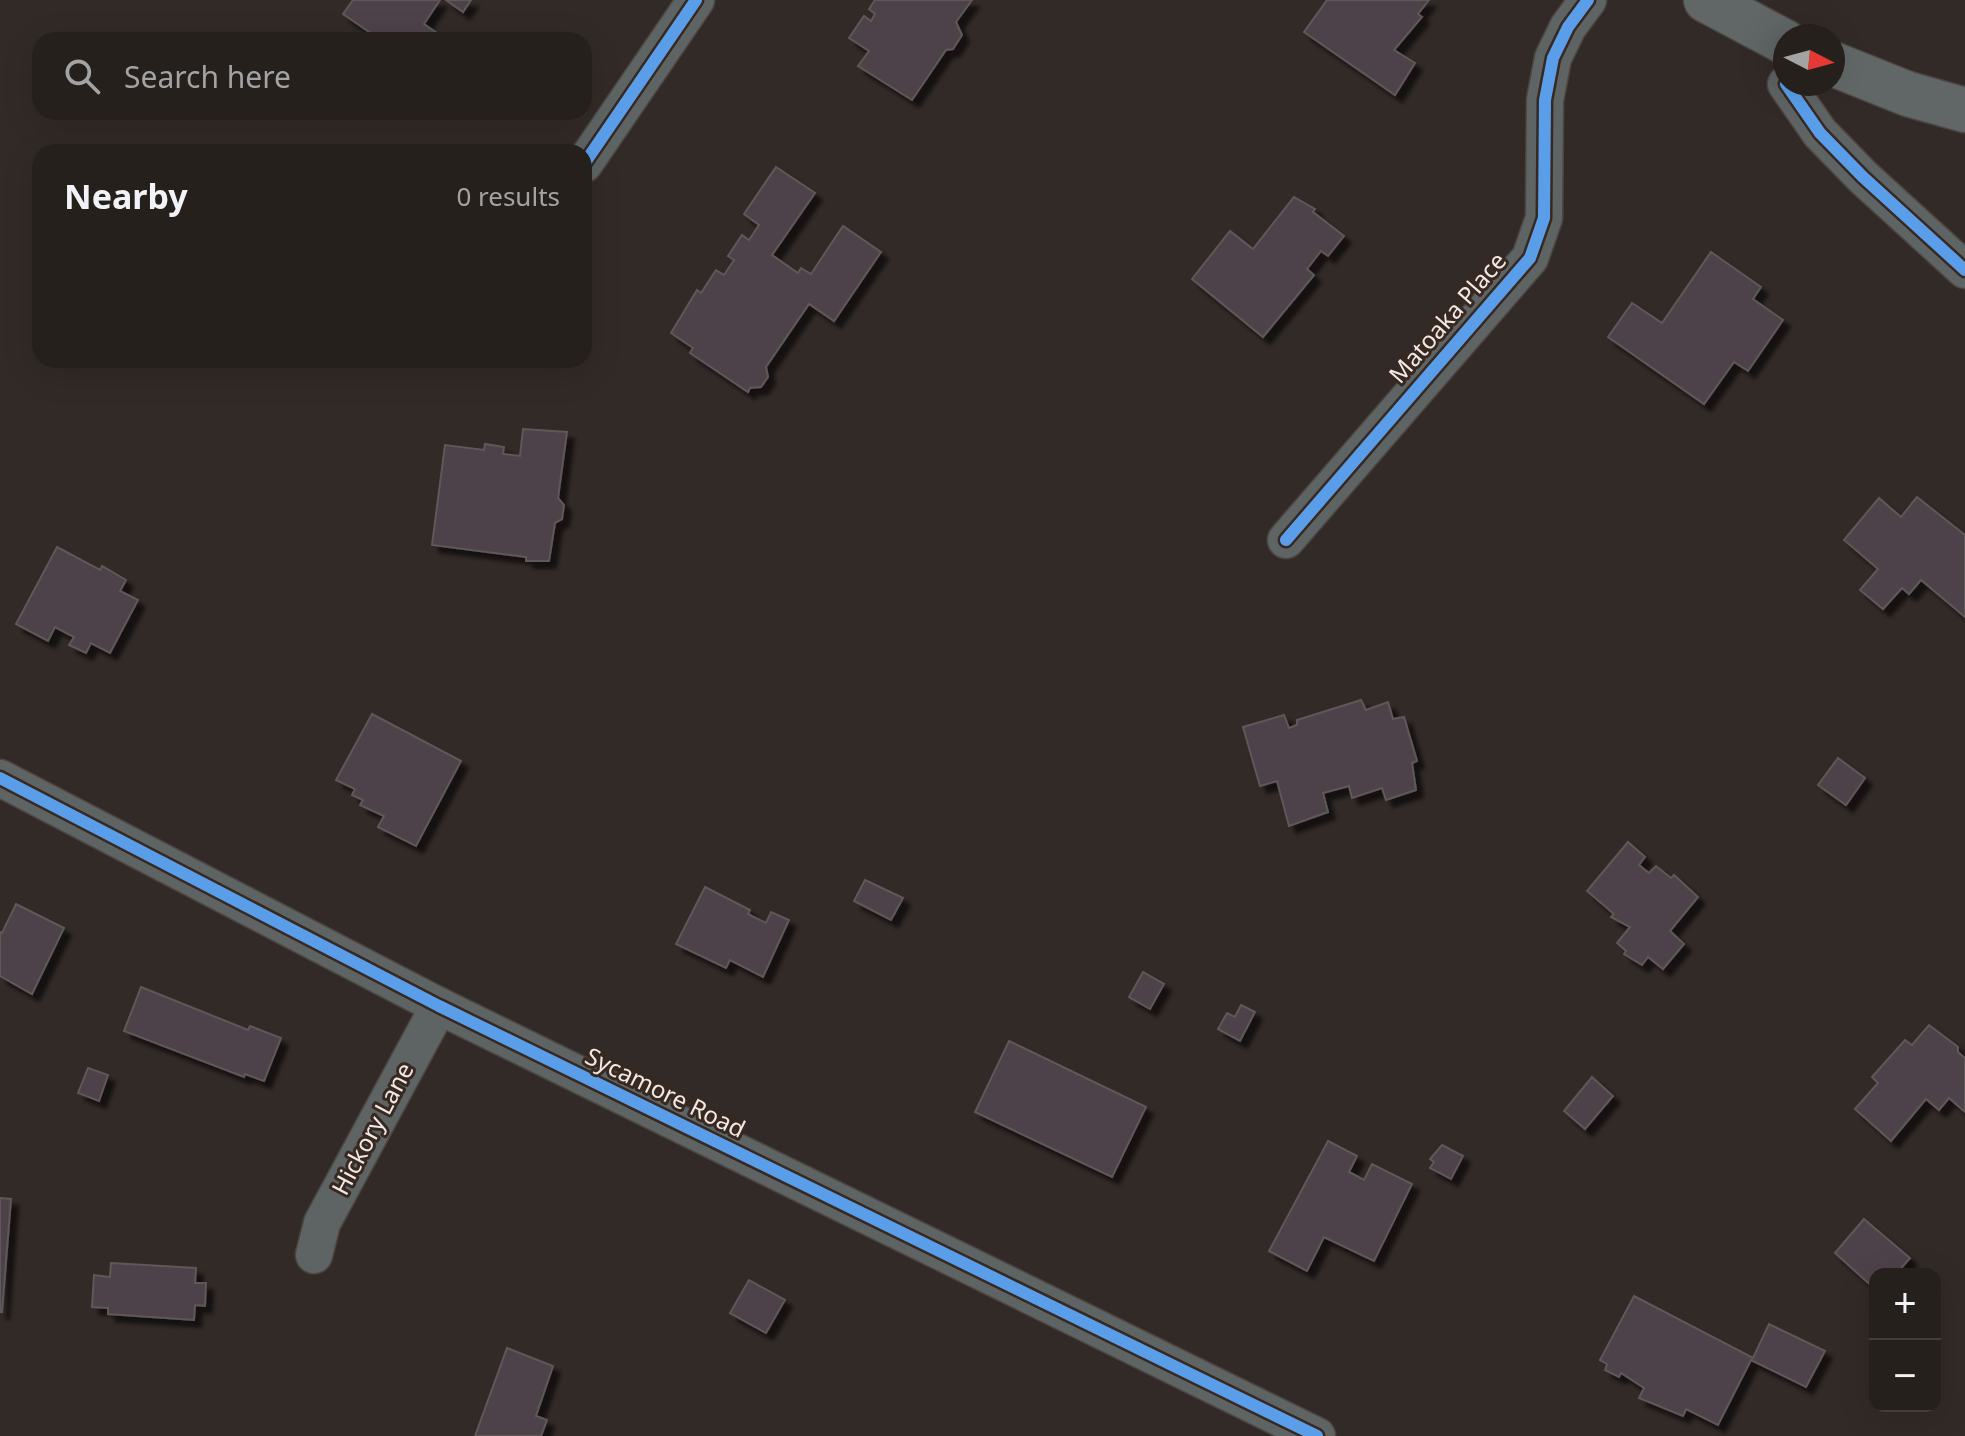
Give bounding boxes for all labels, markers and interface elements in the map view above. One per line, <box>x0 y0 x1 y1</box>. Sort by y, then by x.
north arrow <box>1773 24 1845 96</box>
search box <box>32 32 592 120</box>
icon: search <box>60 54 104 98</box>
text: Search here <box>124 56 291 97</box>
text: Nearby <box>64 173 188 219</box>
text: 0 results <box>456 178 560 214</box>
street label: Matoaka Place <box>1381 244 1513 390</box>
street label: Sycamore Road <box>580 1039 751 1145</box>
street label: Hickory Lane <box>323 1056 420 1200</box>
map controls <box>1869 1268 1941 1412</box>
button: + <box>1869 1268 1941 1340</box>
button: − <box>1869 1340 1941 1412</box>

